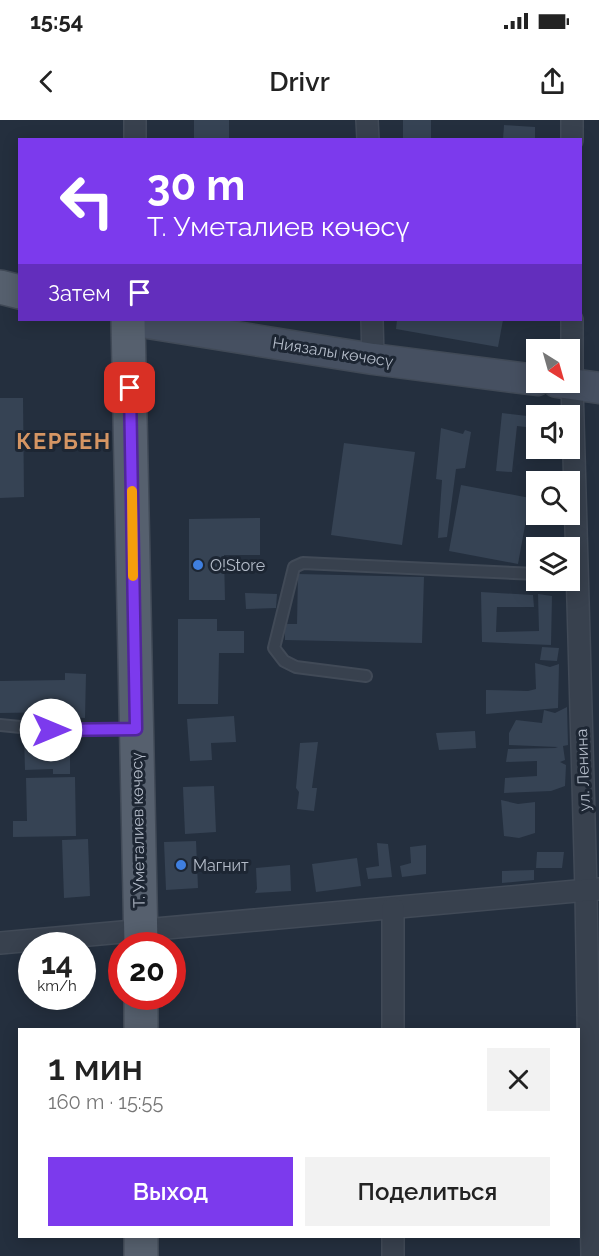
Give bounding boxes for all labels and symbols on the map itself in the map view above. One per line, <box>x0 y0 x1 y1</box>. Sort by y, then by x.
street label: Ниязалы көчөсү <box>271 333 395 371</box>
north arrow <box>526 339 580 393</box>
pin <box>104 362 155 413</box>
district label: КЕРБЕН <box>16 428 112 454</box>
place label: O!Store <box>210 556 265 575</box>
marker: O!Store <box>191 558 205 572</box>
position arrow <box>19 698 83 762</box>
street label: ул. Ленина <box>572 728 594 812</box>
street label: Т. Уметалиев көчөсү <box>127 752 149 908</box>
place label: Магнит <box>193 856 249 875</box>
marker: Магнит <box>174 858 188 872</box>
speed limit sign: 20 <box>108 932 186 1010</box>

